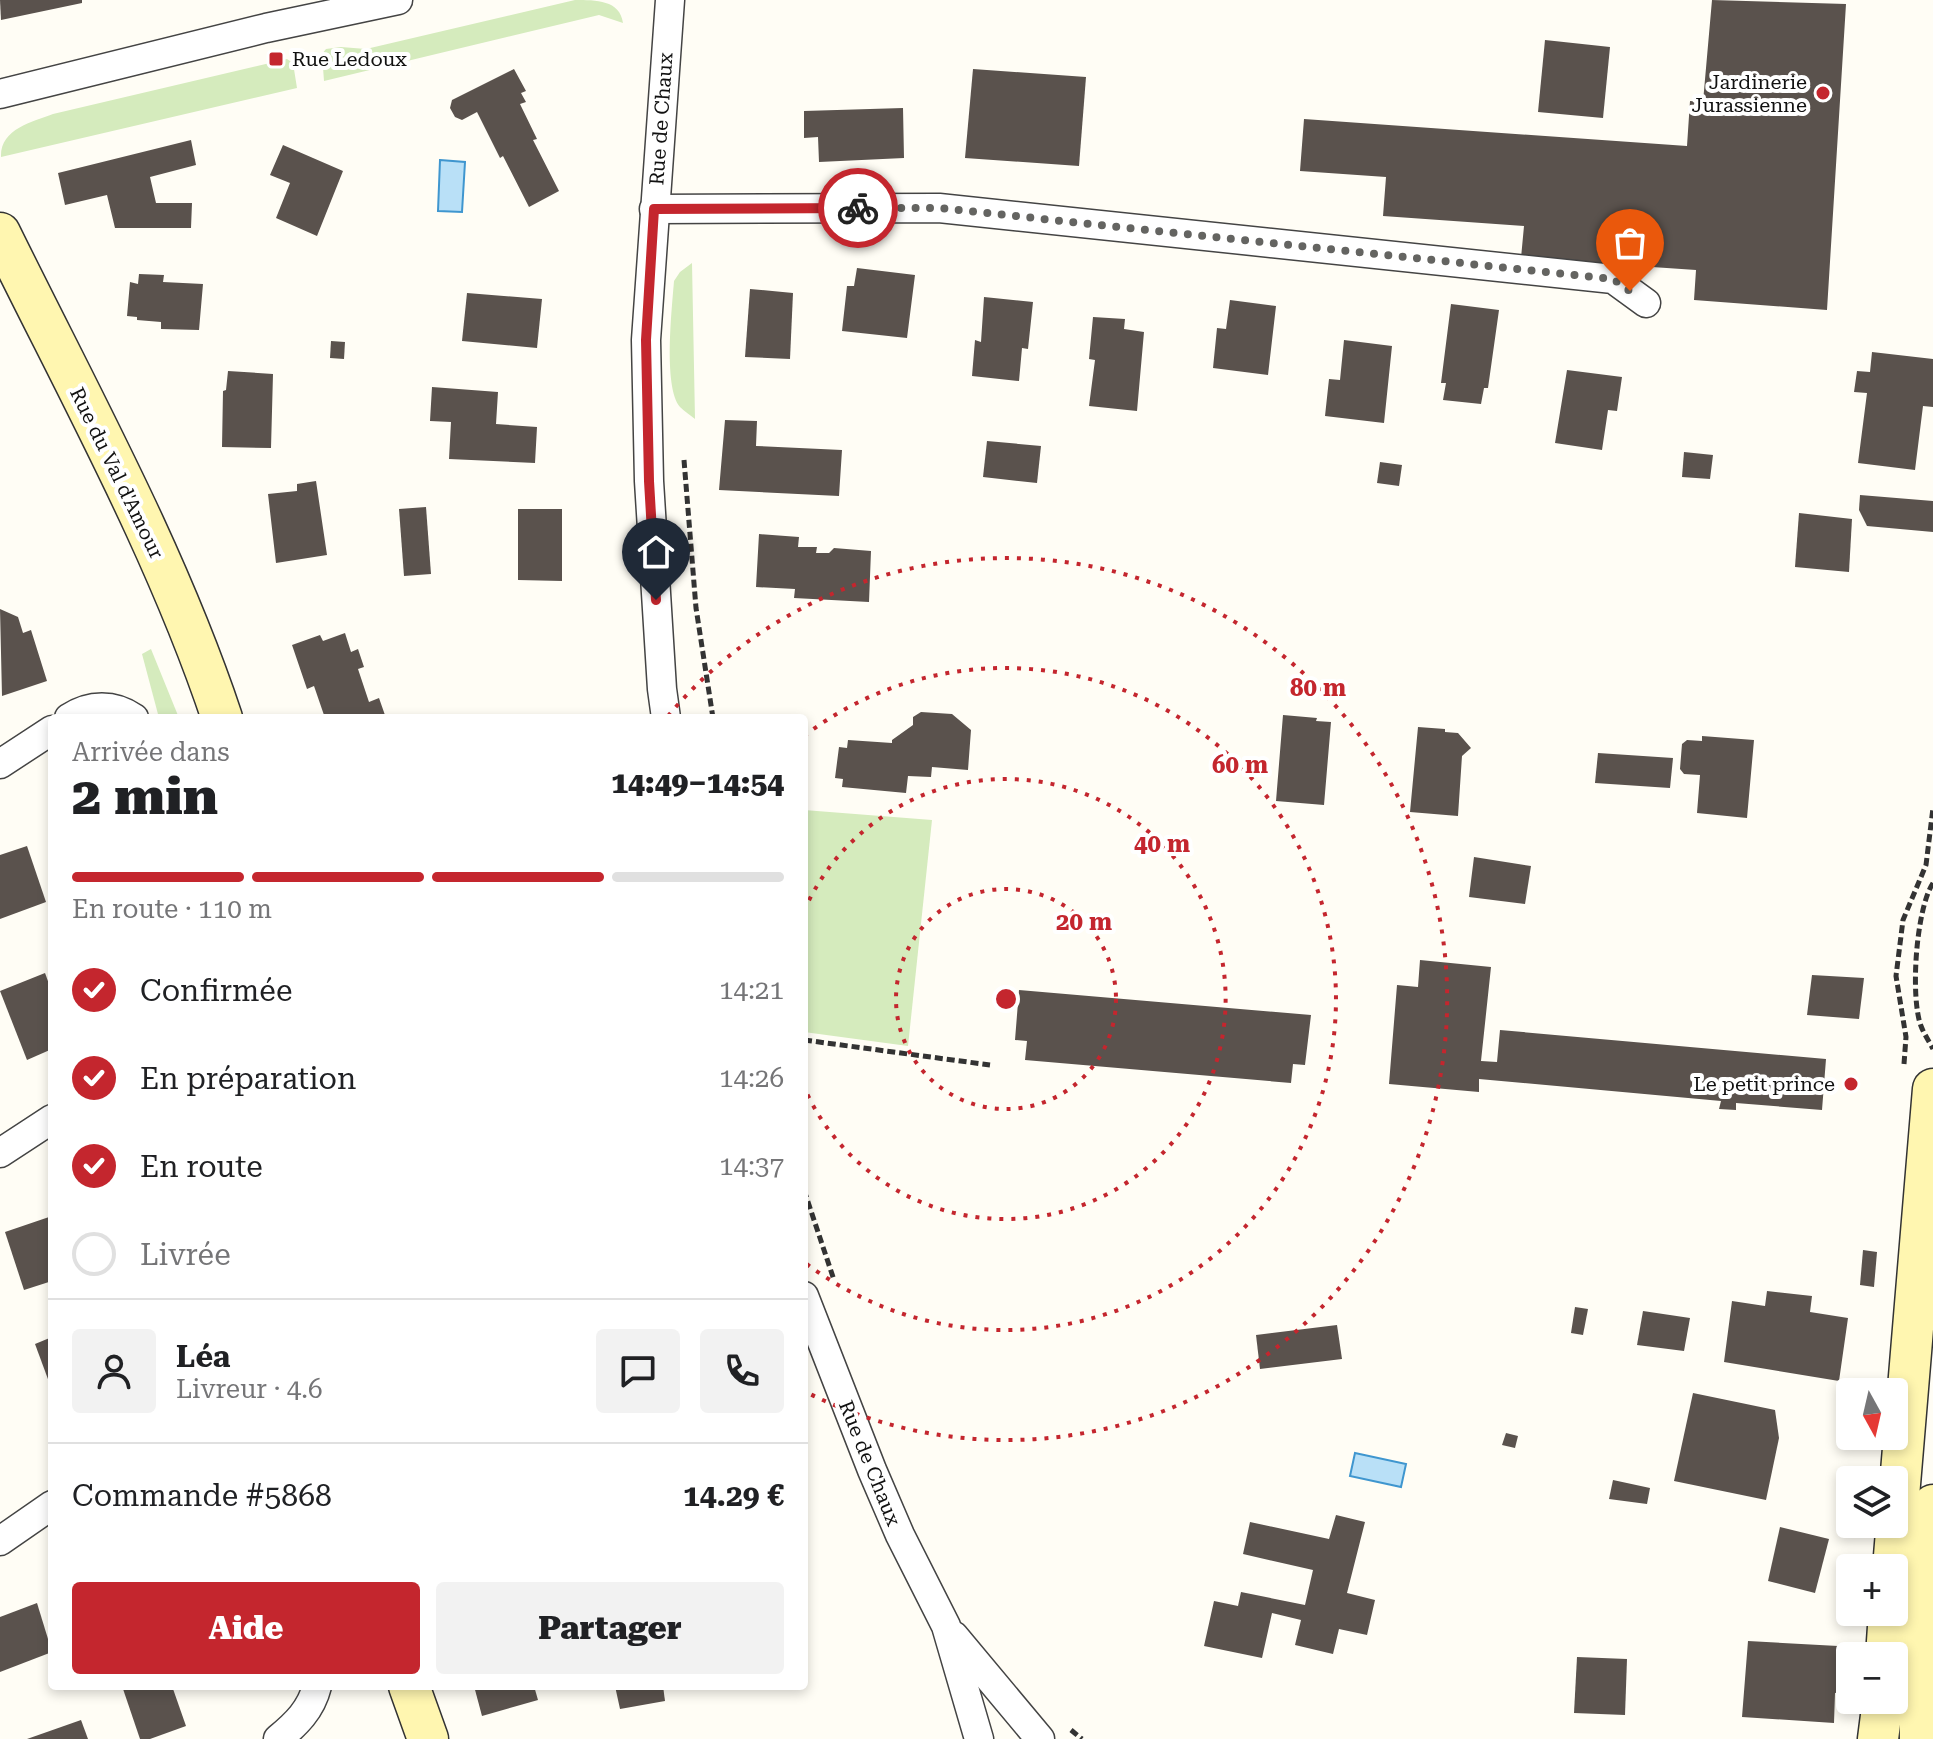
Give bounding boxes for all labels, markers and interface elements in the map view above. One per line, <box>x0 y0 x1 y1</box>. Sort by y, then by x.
place label: Rue Ledoux <box>292 47 407 71</box>
marker: Rue Ledoux <box>267 50 285 68</box>
street label: Rue de Chaux <box>644 51 678 186</box>
place label: Jardinerie Jurassienne <box>1692 70 1807 117</box>
marker: Jardinerie Jurassienne <box>1814 84 1832 102</box>
courier <box>818 168 898 248</box>
icon: bike <box>836 186 880 230</box>
pin <box>1596 209 1664 291</box>
icon: bag <box>1608 221 1652 265</box>
street label: Rue du Val d'Amour <box>65 383 169 563</box>
pin <box>622 518 690 600</box>
icon: home <box>634 530 678 574</box>
text: 80 m <box>1290 674 1346 702</box>
text: Arrivée dans <box>72 737 230 767</box>
text: 60 m <box>1212 751 1268 779</box>
text: 14:49–14:54 <box>611 765 784 800</box>
text: 2 min <box>72 766 218 827</box>
text: 40 m <box>1134 830 1190 858</box>
text: En route · 110 m <box>72 894 272 924</box>
text: 20 m <box>1056 908 1112 936</box>
icon: check <box>72 968 116 1012</box>
text: Confirmée <box>140 973 292 1008</box>
text: 14:21 <box>719 975 784 1005</box>
centre of rings <box>992 985 1020 1013</box>
icon: check <box>72 1056 116 1100</box>
text: En préparation <box>140 1061 356 1096</box>
text: 14:26 <box>719 1063 784 1093</box>
place label: Le petit prince <box>1693 1072 1835 1096</box>
marker: Le petit prince <box>1842 1075 1860 1093</box>
icon: check <box>72 1144 116 1188</box>
text: En route <box>140 1149 263 1184</box>
text: 14:37 <box>719 1151 784 1181</box>
text: Livrée <box>140 1237 231 1272</box>
button: person <box>72 1329 156 1413</box>
button: chat <box>596 1329 680 1413</box>
button: phone <box>700 1329 784 1413</box>
text: Léa <box>176 1339 230 1374</box>
text: Livreur · 4.6 <box>176 1374 323 1404</box>
north arrow <box>1836 1378 1908 1450</box>
map controls <box>1836 1378 1908 1714</box>
street label: Rue de Chaux <box>834 1397 906 1530</box>
button: layers <box>1836 1466 1908 1538</box>
text: Commande #5868 <box>72 1478 332 1513</box>
text: 14.29 € <box>683 1478 784 1513</box>
button: + <box>1836 1554 1908 1626</box>
button: Aide <box>72 1582 420 1674</box>
button: Partager <box>436 1582 784 1674</box>
button: − <box>1836 1642 1908 1714</box>

